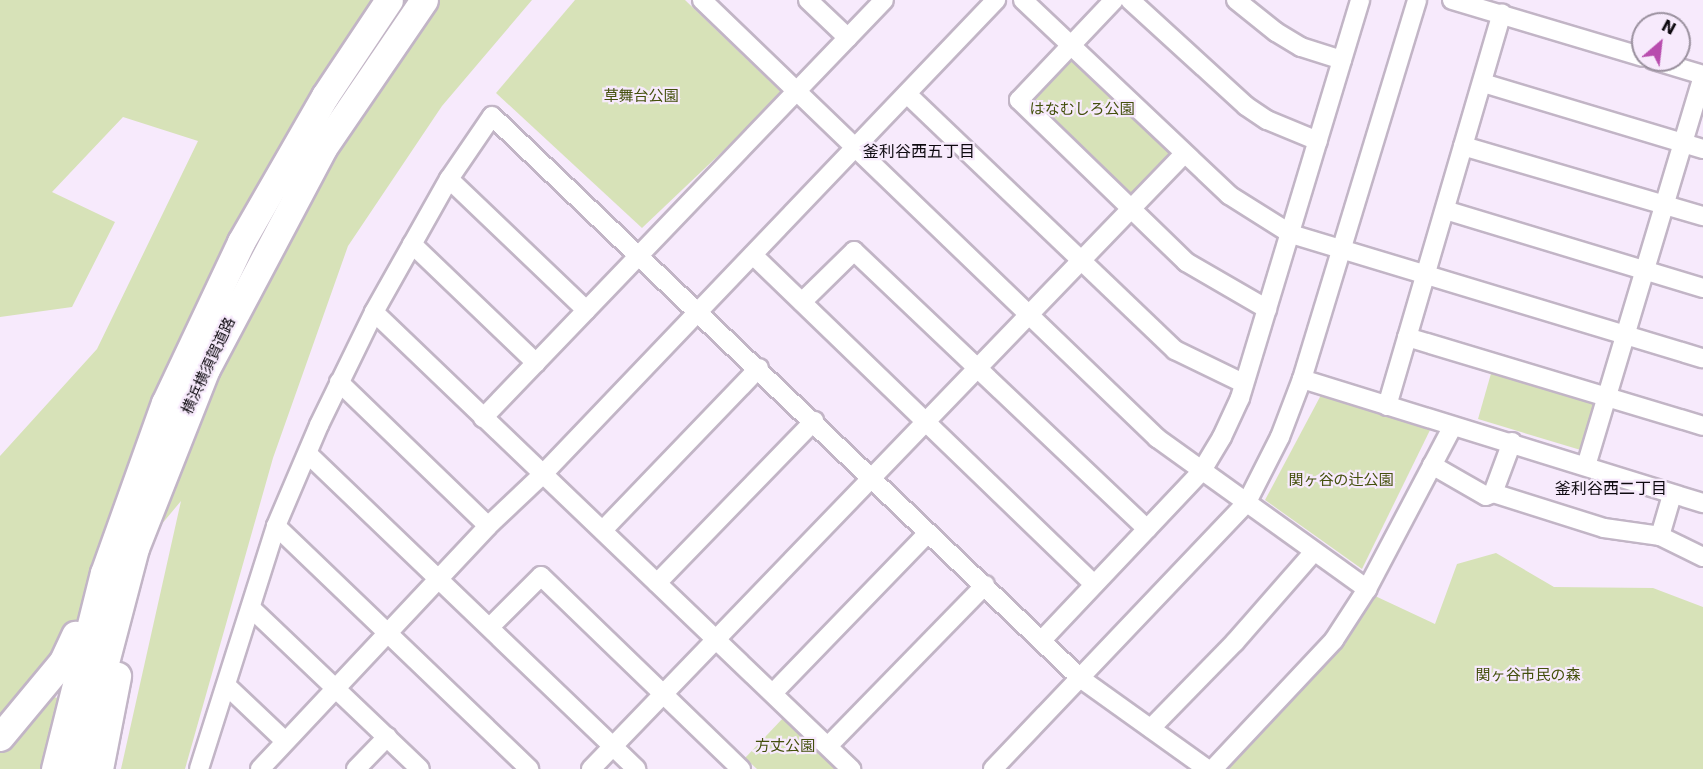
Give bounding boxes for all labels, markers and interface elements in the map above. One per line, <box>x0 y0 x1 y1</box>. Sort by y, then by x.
north arrow <box>1631 12 1691 72</box>
text: N <box>1658 16 1679 39</box>
park label: 草舞台公園 <box>604 88 678 106</box>
park label: はなむしろ公園 <box>1030 101 1134 119</box>
district label: 釜利谷西五丁目 <box>863 142 975 162</box>
street label: 横浜横須賀道路 <box>179 315 239 417</box>
park label: 関ヶ谷の辻公園 <box>1289 472 1393 490</box>
district label: 釜利谷西二丁目 <box>1555 479 1667 499</box>
park label: 関ヶ谷市民の森 <box>1476 667 1580 685</box>
park label: 方丈公園 <box>755 738 815 756</box>

